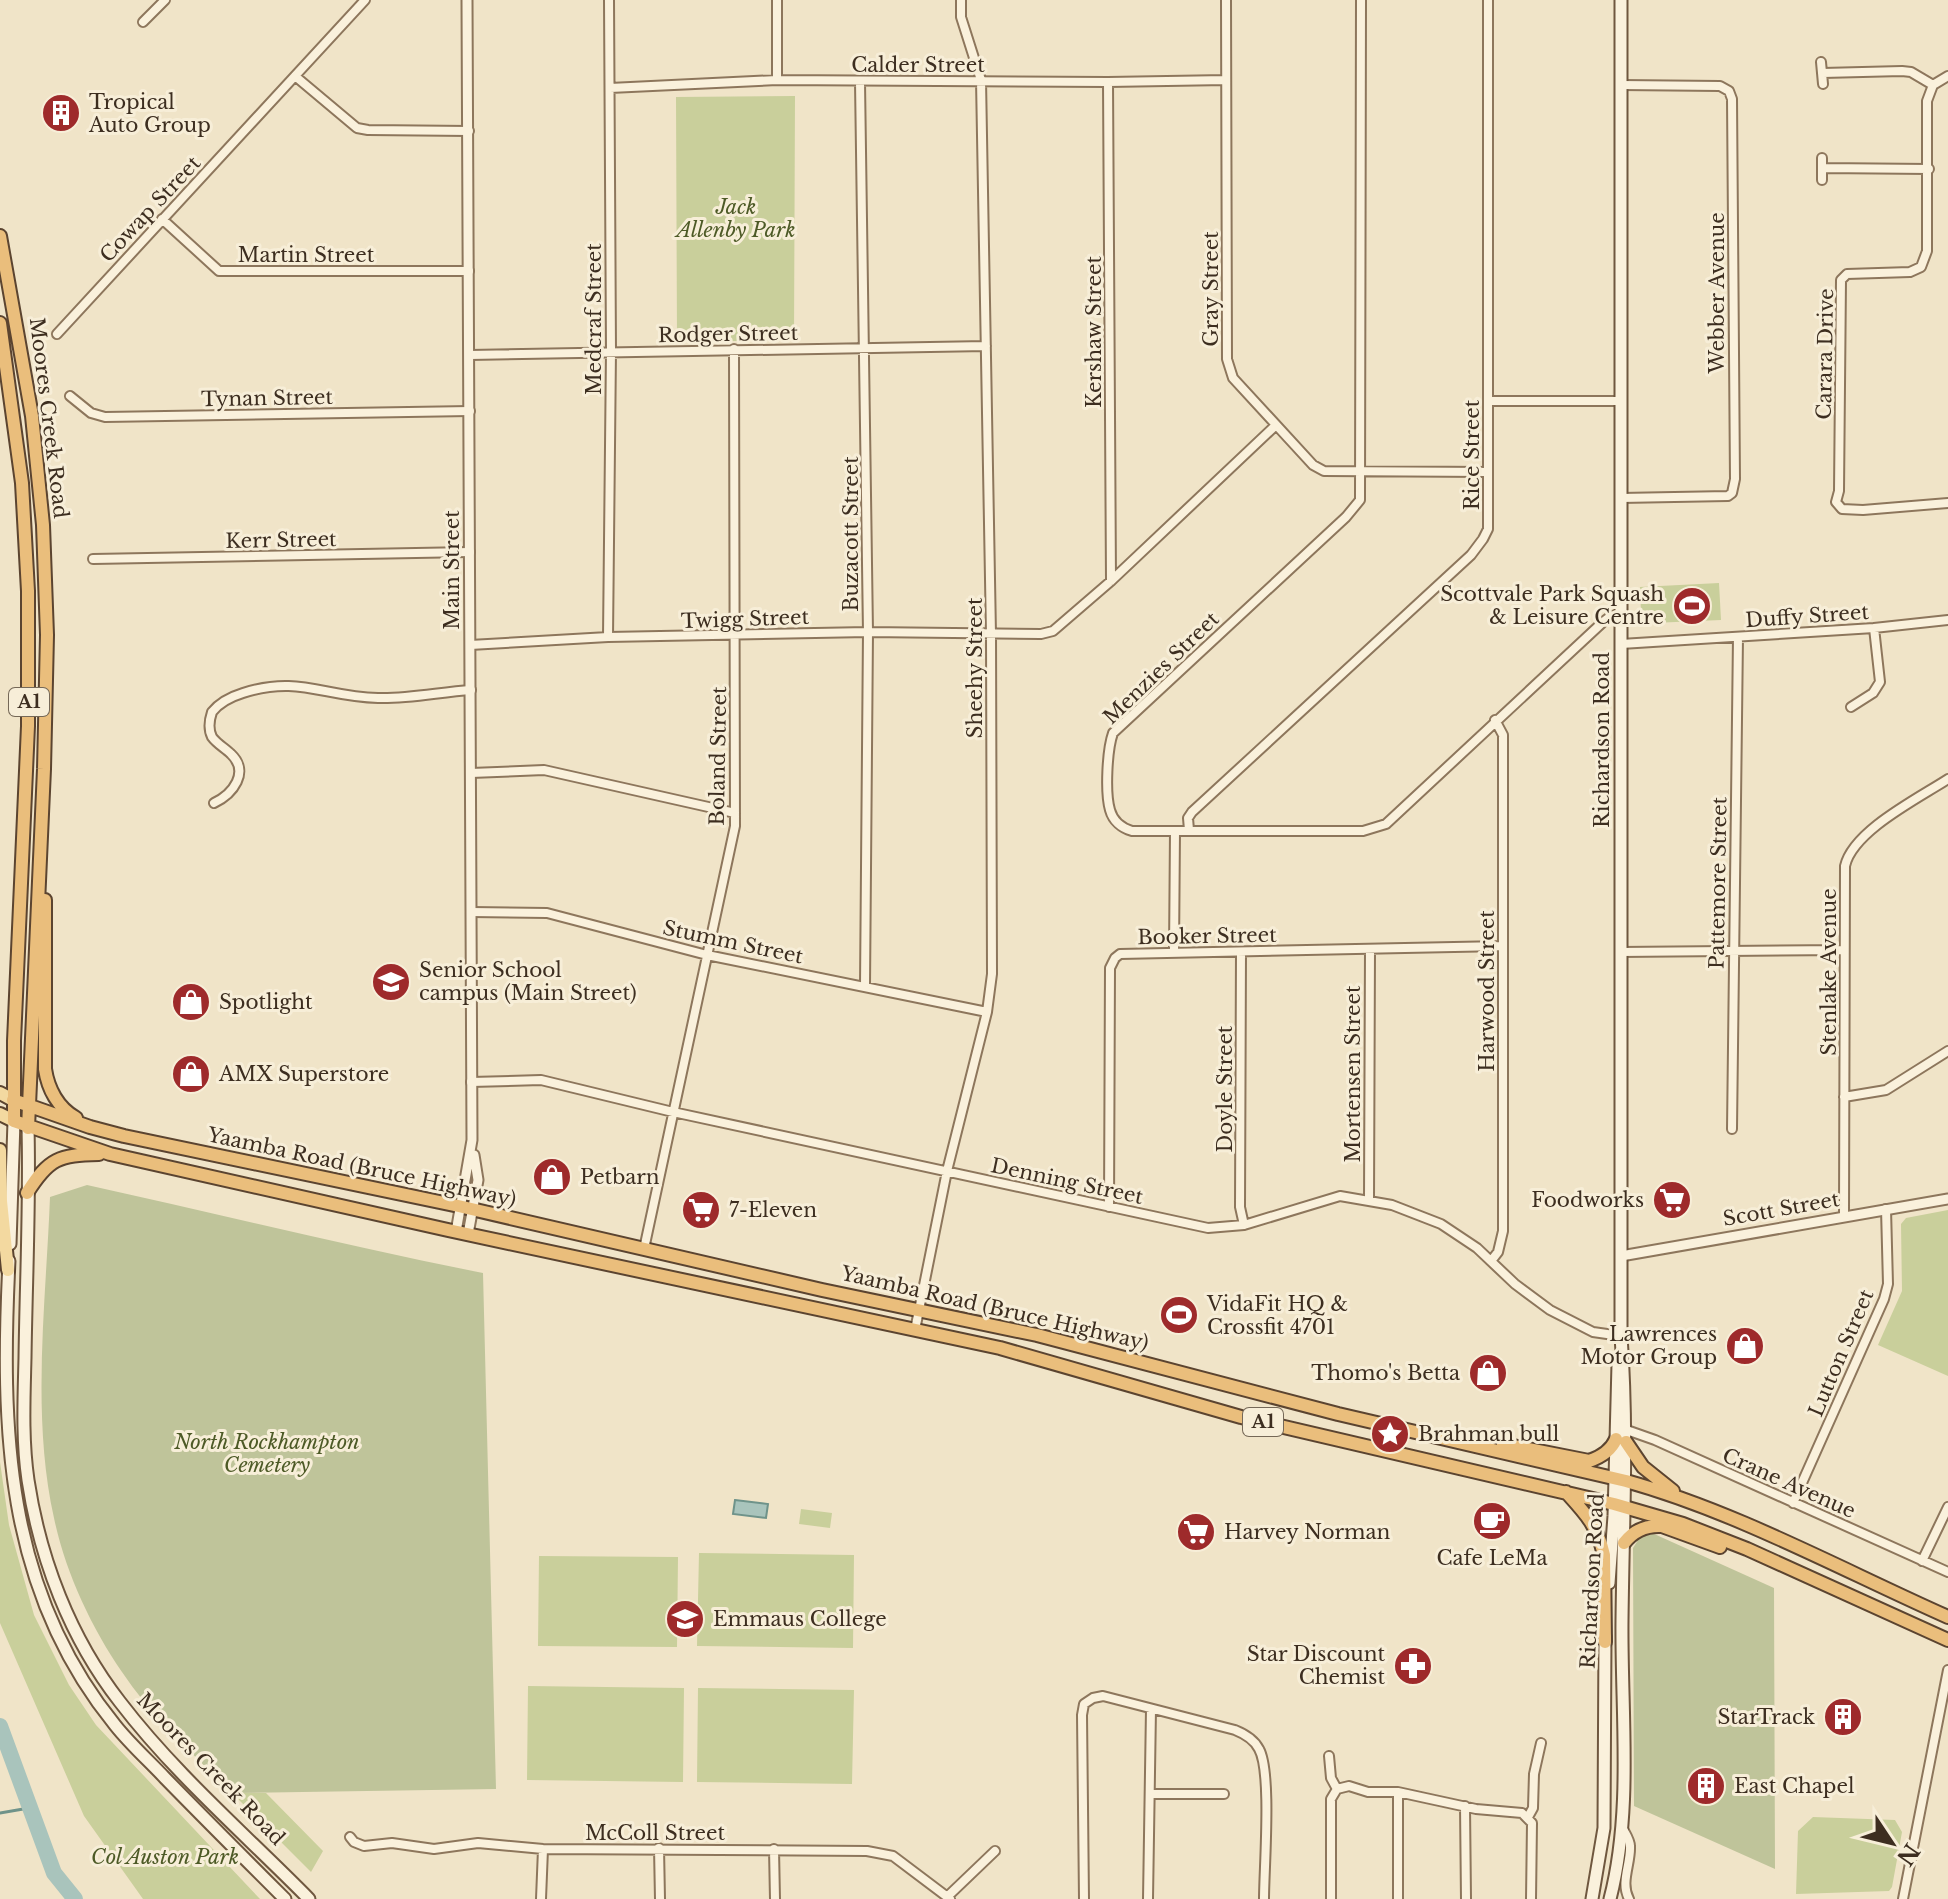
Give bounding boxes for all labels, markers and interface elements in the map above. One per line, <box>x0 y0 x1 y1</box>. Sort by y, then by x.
street label: Calder Street <box>851 53 985 77</box>
place label: Tropical Auto Group <box>88 90 211 137</box>
building icon: Tropical Auto Group <box>40 92 82 134</box>
street label: Cowap Street <box>95 151 205 267</box>
park label: Jack Allenby Park <box>674 195 795 242</box>
street label: Webber Avenue <box>1705 212 1729 375</box>
street label: Gray Street <box>1199 231 1223 347</box>
street label: Martin Street <box>238 243 375 267</box>
street label: Medcraf Street <box>582 243 606 395</box>
street label: Kershaw Street <box>1082 256 1106 408</box>
street label: Carara Drive <box>1812 288 1838 420</box>
street label: Moores Creek Road <box>25 316 73 520</box>
street label: Rodger Street <box>658 321 799 347</box>
street label: Tynan Street <box>201 385 334 411</box>
street label: Rice Street <box>1460 399 1484 510</box>
street label: Buzacott Street <box>839 456 863 612</box>
street label: Main Street <box>440 510 464 630</box>
street label: Kerr Street <box>225 527 337 553</box>
place label: Scottvale Park Squash & Leisure Centre <box>1440 582 1664 629</box>
sports icon: Scottvale Park Squash & Leisure Centre <box>1671 585 1713 627</box>
street label: Sheehy Street <box>963 597 987 739</box>
street label: Duffy Street <box>1744 600 1870 632</box>
street label: Twigg Street <box>681 605 810 633</box>
street label: Menzies Street <box>1098 607 1224 729</box>
street label: Richardson Road <box>1590 652 1614 828</box>
street label: Boland Street <box>705 686 731 826</box>
road number: A1 <box>9 688 49 716</box>
street label: Pattemore Street <box>1704 796 1732 969</box>
street label: Stenlake Avenue <box>1817 888 1841 1056</box>
street label: Harwood Street <box>1475 910 1499 1072</box>
street label: Stumm Street <box>661 915 806 969</box>
street label: Booker Street <box>1137 923 1277 949</box>
place label: Senior School campus (Main Street) <box>419 958 637 1005</box>
school or university icon: Senior School campus (Main Street) <box>370 961 412 1003</box>
shop icon: Spotlight <box>170 981 212 1023</box>
street label: Mortensen Street <box>1341 985 1365 1162</box>
place label: Spotlight <box>219 990 313 1014</box>
street label: Doyle Street <box>1213 1025 1237 1152</box>
shop icon: AMX Superstore <box>170 1053 212 1095</box>
place label: AMX Superstore <box>218 1062 389 1086</box>
street label: Yaamba Road (Bruce Highway) <box>205 1122 519 1211</box>
street label: Denning Street <box>989 1153 1146 1209</box>
shop icon: Petbarn <box>531 1156 573 1198</box>
place label: Petbarn <box>580 1165 660 1189</box>
supermarket icon: Foodworks <box>1651 1179 1693 1221</box>
street label: Scott Street <box>1721 1187 1841 1231</box>
place label: Foodworks <box>1531 1188 1644 1212</box>
supermarket icon: 7-Eleven <box>680 1189 722 1231</box>
place label: 7-Eleven <box>729 1198 817 1222</box>
street label: Yaamba Road (Bruce Highway) <box>838 1261 1151 1355</box>
street label: Lutton Street <box>1803 1285 1879 1420</box>
place label: VidaFit HQ & Crossfit 4701 <box>1206 1292 1348 1339</box>
sports icon: VidaFit HQ & Crossfit 4701 <box>1158 1294 1200 1336</box>
place label: Lawrences Motor Group <box>1580 1322 1717 1369</box>
shop icon: Lawrences Motor Group <box>1724 1325 1766 1367</box>
shop icon: Thomo's Betta <box>1467 1352 1509 1394</box>
place label: Thomo's Betta <box>1311 1361 1461 1385</box>
road number: A1 <box>1243 1408 1283 1436</box>
place icon: Brahman bull <box>1369 1413 1411 1455</box>
place label: Brahman bull <box>1418 1422 1559 1446</box>
park label: North Rockhampton Cemetery <box>173 1430 360 1477</box>
street label: Crane Avenue <box>1719 1443 1859 1523</box>
street label: Richardson Road <box>1575 1493 1609 1669</box>
cafe icon: Cafe LeMa <box>1471 1500 1513 1542</box>
supermarket icon: Harvey Norman <box>1175 1511 1217 1553</box>
place label: Harvey Norman <box>1224 1520 1391 1544</box>
place label: Cafe LeMa <box>1436 1546 1548 1570</box>
school or university icon: Emmaus College <box>664 1598 706 1640</box>
place label: Emmaus College <box>713 1607 887 1631</box>
place label: Star Discount Chemist <box>1247 1642 1385 1689</box>
pharmacy icon: Star Discount Chemist <box>1392 1645 1434 1687</box>
street label: Moores Creek Road <box>132 1688 290 1850</box>
building icon: StarTrack <box>1822 1696 1864 1738</box>
place label: StarTrack <box>1718 1705 1816 1729</box>
building icon: East Chapel <box>1685 1765 1727 1807</box>
place label: East Chapel <box>1734 1774 1854 1798</box>
north arrow <box>1852 1803 1932 1883</box>
street label: McColl Street <box>585 1821 725 1845</box>
text: N <box>1891 1838 1925 1871</box>
park label: Col Auston Park <box>91 1845 239 1869</box>

